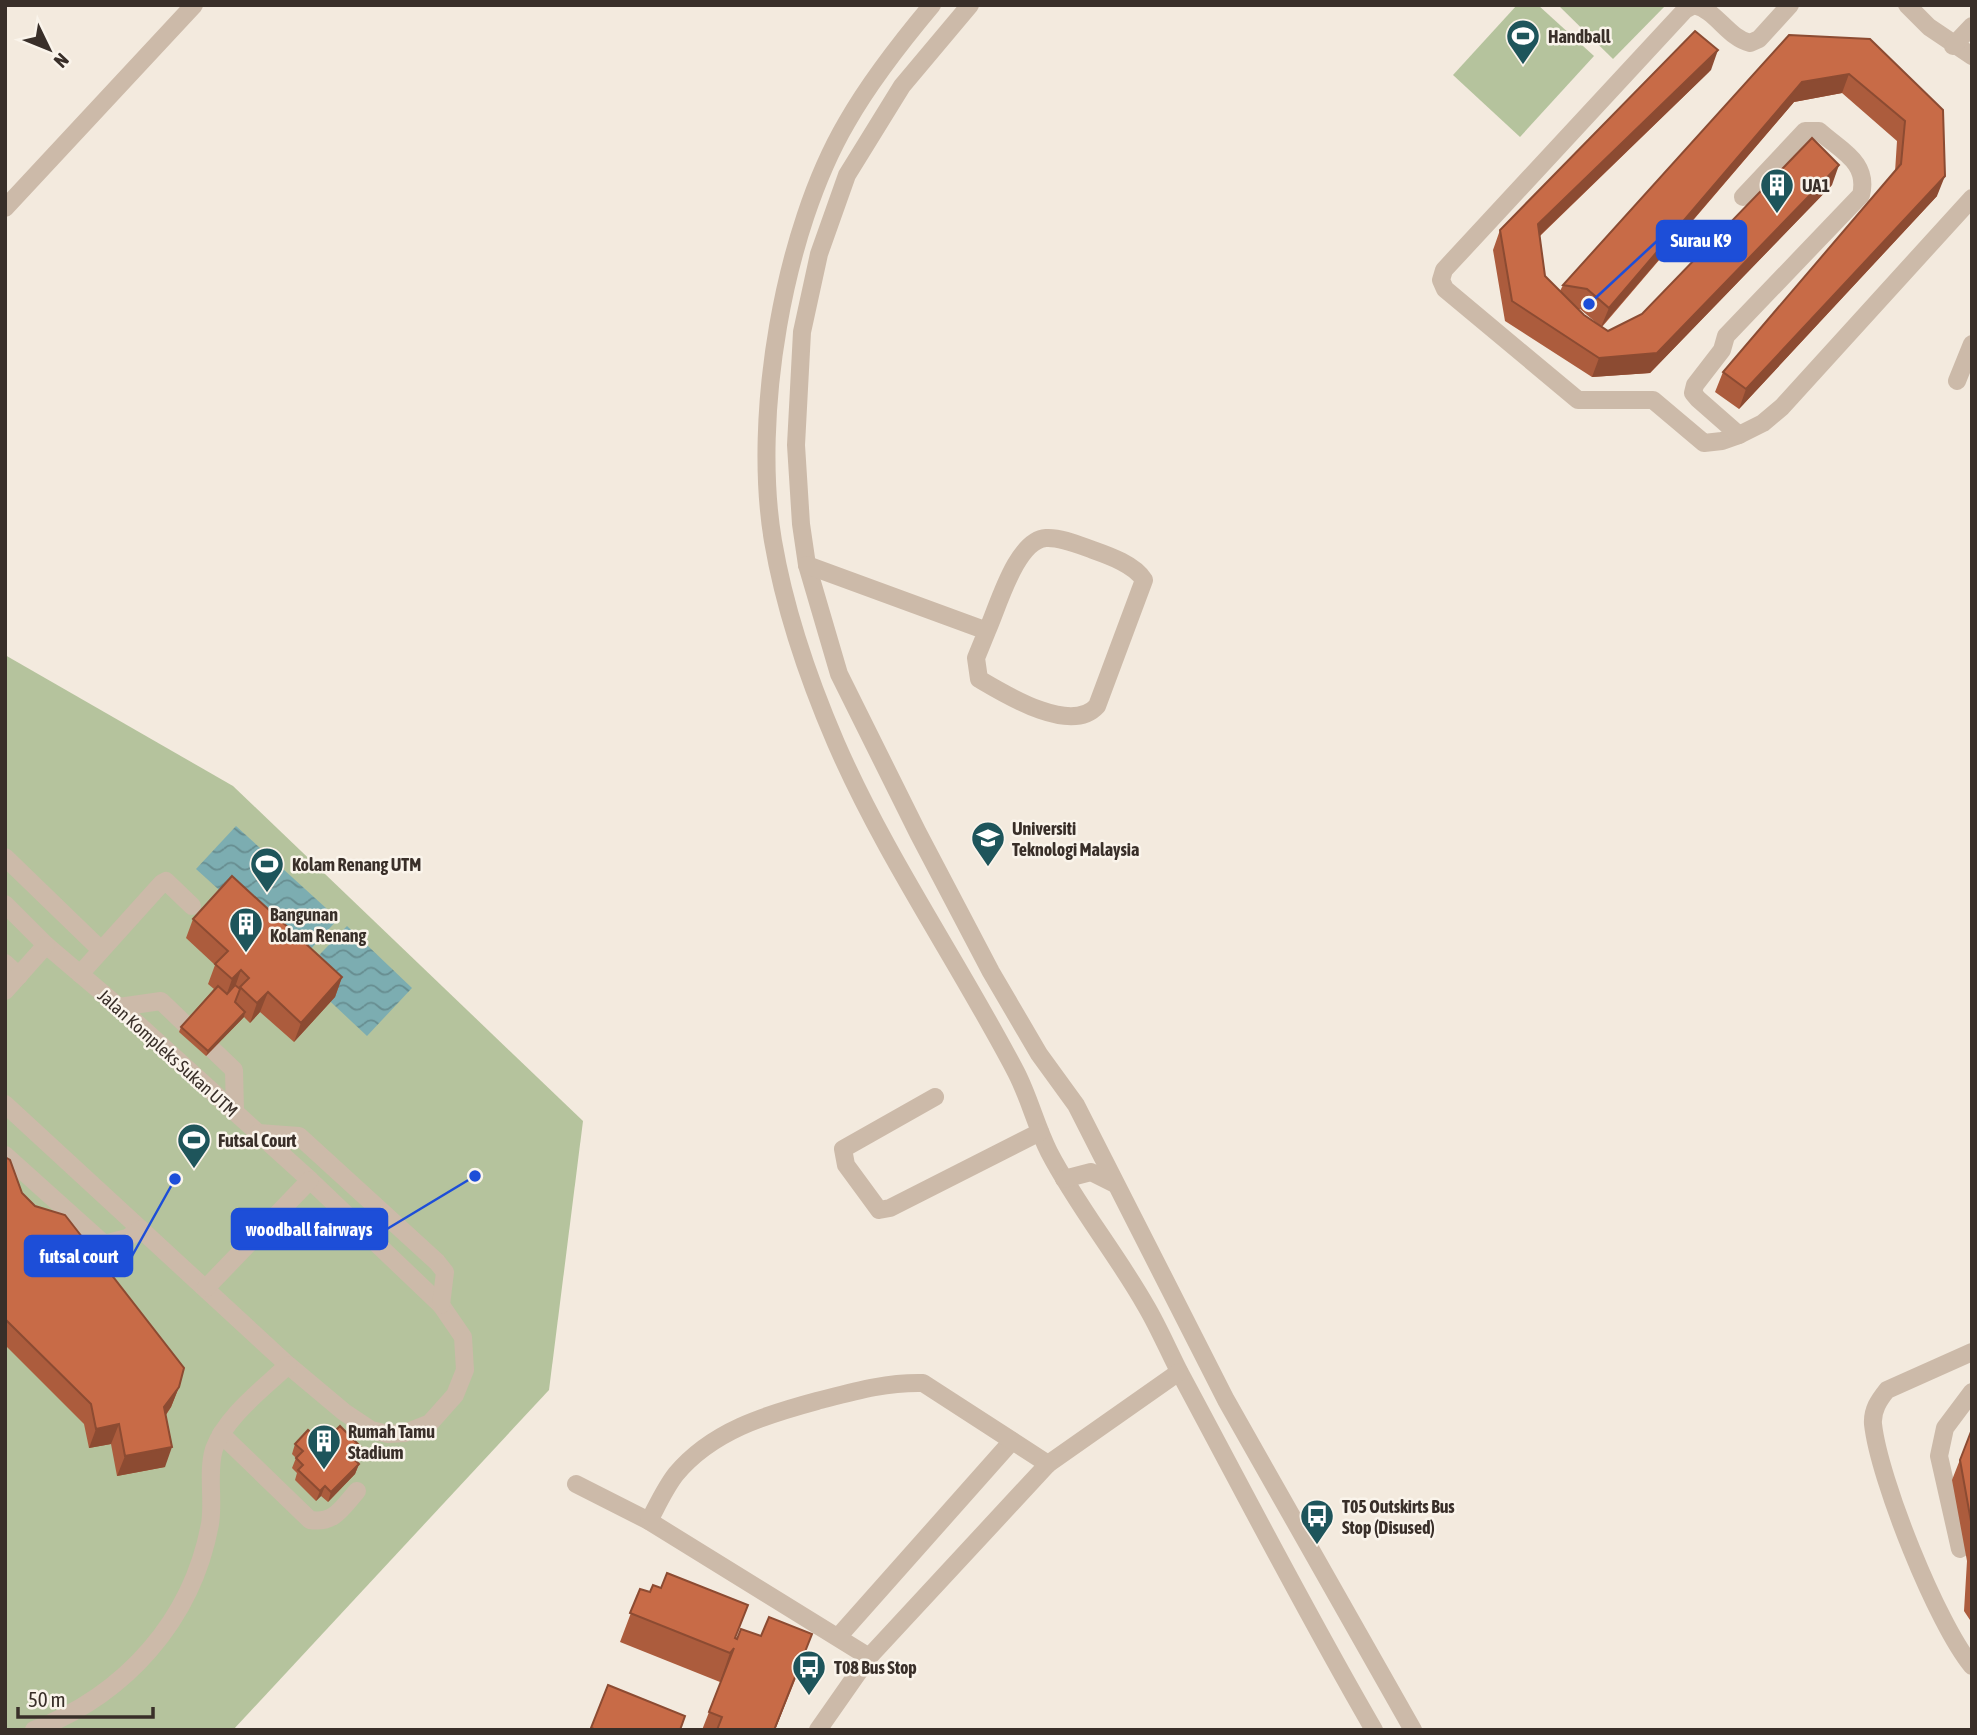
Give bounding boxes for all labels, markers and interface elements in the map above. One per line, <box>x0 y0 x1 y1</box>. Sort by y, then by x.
north arrow <box>14 14 84 84</box>
sports icon: Handball <box>1504 17 1542 66</box>
place label: Handball <box>1548 26 1611 47</box>
text: N <box>50 49 73 72</box>
building icon: UA1 <box>1758 166 1796 215</box>
place label: UA1 <box>1802 175 1830 196</box>
callout: Surau K9 <box>1657 221 1746 261</box>
text: Surau K9 <box>1670 229 1732 251</box>
place label: Universiti Teknologi Malaysia <box>1012 818 1139 860</box>
school or university icon: Universiti Teknologi Malaysia <box>969 819 1007 868</box>
sports icon: Kolam Renang UTM <box>248 845 286 894</box>
place label: Kolam Renang UTM <box>292 854 421 875</box>
place label: Bangunan Kolam Renang <box>270 904 366 946</box>
building icon: Bangunan Kolam Renang <box>227 905 265 954</box>
street label: Jalan Kompleks Sukan UTM <box>94 985 242 1121</box>
sports icon: Futsal Court <box>175 1121 213 1170</box>
place label: Futsal Court <box>218 1130 297 1151</box>
callout: woodball fairways <box>232 1209 387 1249</box>
text: woodball fairways <box>245 1218 373 1240</box>
callout: futsal court <box>25 1236 132 1276</box>
text: futsal court <box>38 1245 119 1267</box>
place label: Rumah Tamu Stadium <box>348 1421 435 1463</box>
building icon: Rumah Tamu Stadium <box>305 1422 343 1471</box>
place label: T05 Outskirts Bus Stop (Disused) <box>1342 1496 1455 1538</box>
bus stop icon: T05 Outskirts Bus Stop (Disused) <box>1298 1497 1336 1546</box>
bus stop icon: T08 Bus Stop <box>790 1648 828 1697</box>
place label: T08 Bus Stop <box>834 1657 917 1678</box>
scale bar <box>18 1676 152 1720</box>
text: 50 m <box>28 1687 66 1711</box>

